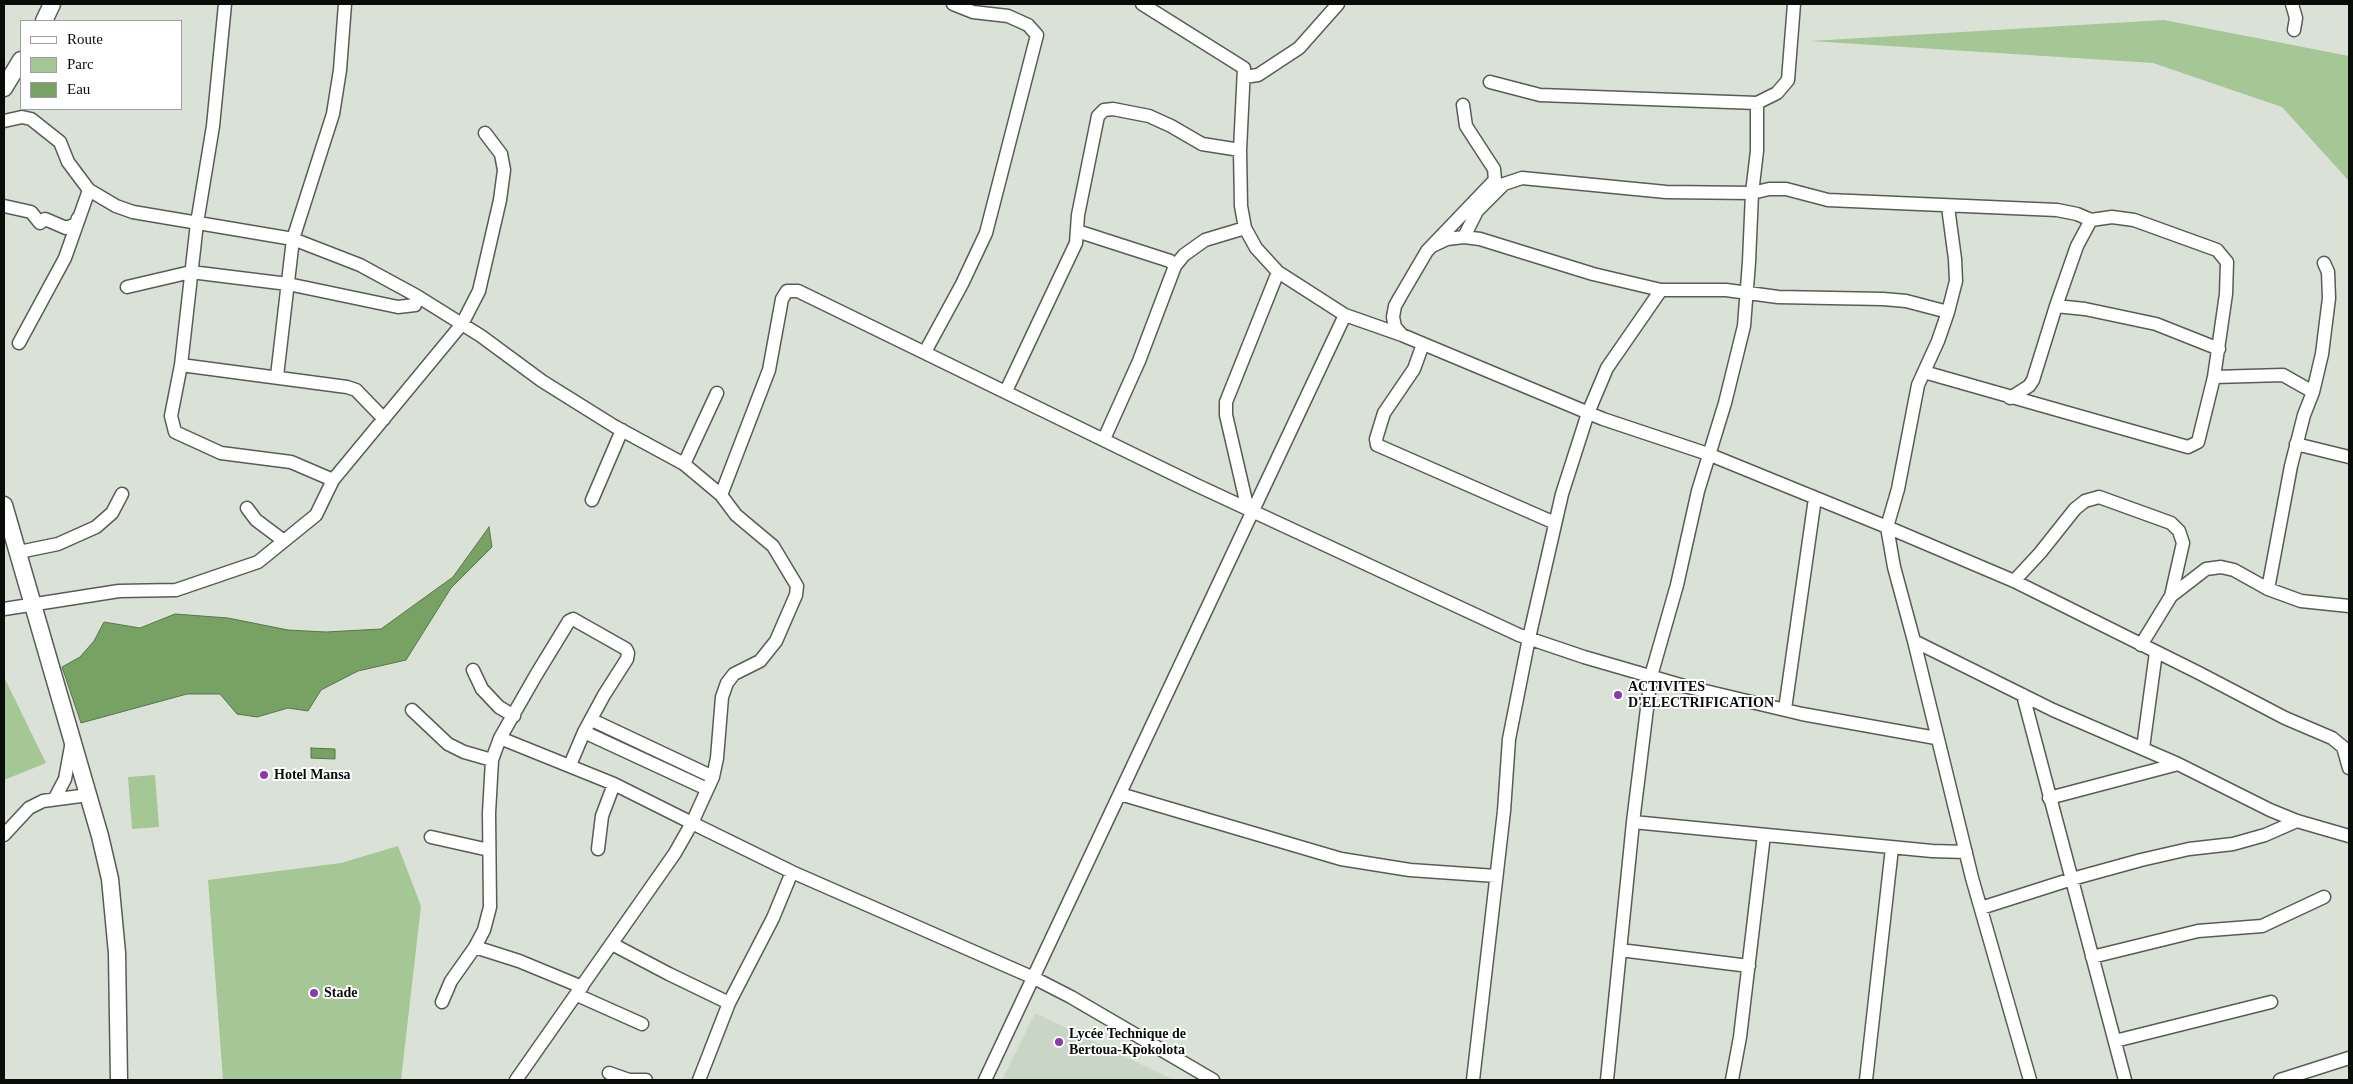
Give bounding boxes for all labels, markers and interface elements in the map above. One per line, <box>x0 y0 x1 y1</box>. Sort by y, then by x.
legend <box>20 20 182 110</box>
text: Route <box>67 31 103 47</box>
text: Parc <box>67 56 94 72</box>
text: Eau <box>67 81 90 97</box>
place label: ACTIVITES D'ELECTRIFICATION <box>1628 679 1774 712</box>
marker: ACTIVITES D'ELECTRIFICATION <box>1612 689 1624 701</box>
place label: Hotel Mansa <box>274 767 351 783</box>
marker: Hotel Mansa <box>258 769 270 781</box>
place label: Stade <box>324 985 357 1001</box>
marker: Stade <box>308 987 320 999</box>
place label: Lycée Technique de Bertoua-Kpokolota <box>1069 1026 1186 1058</box>
marker: Lycée Technique de Bertoua-Kpokolota <box>1053 1036 1065 1048</box>

